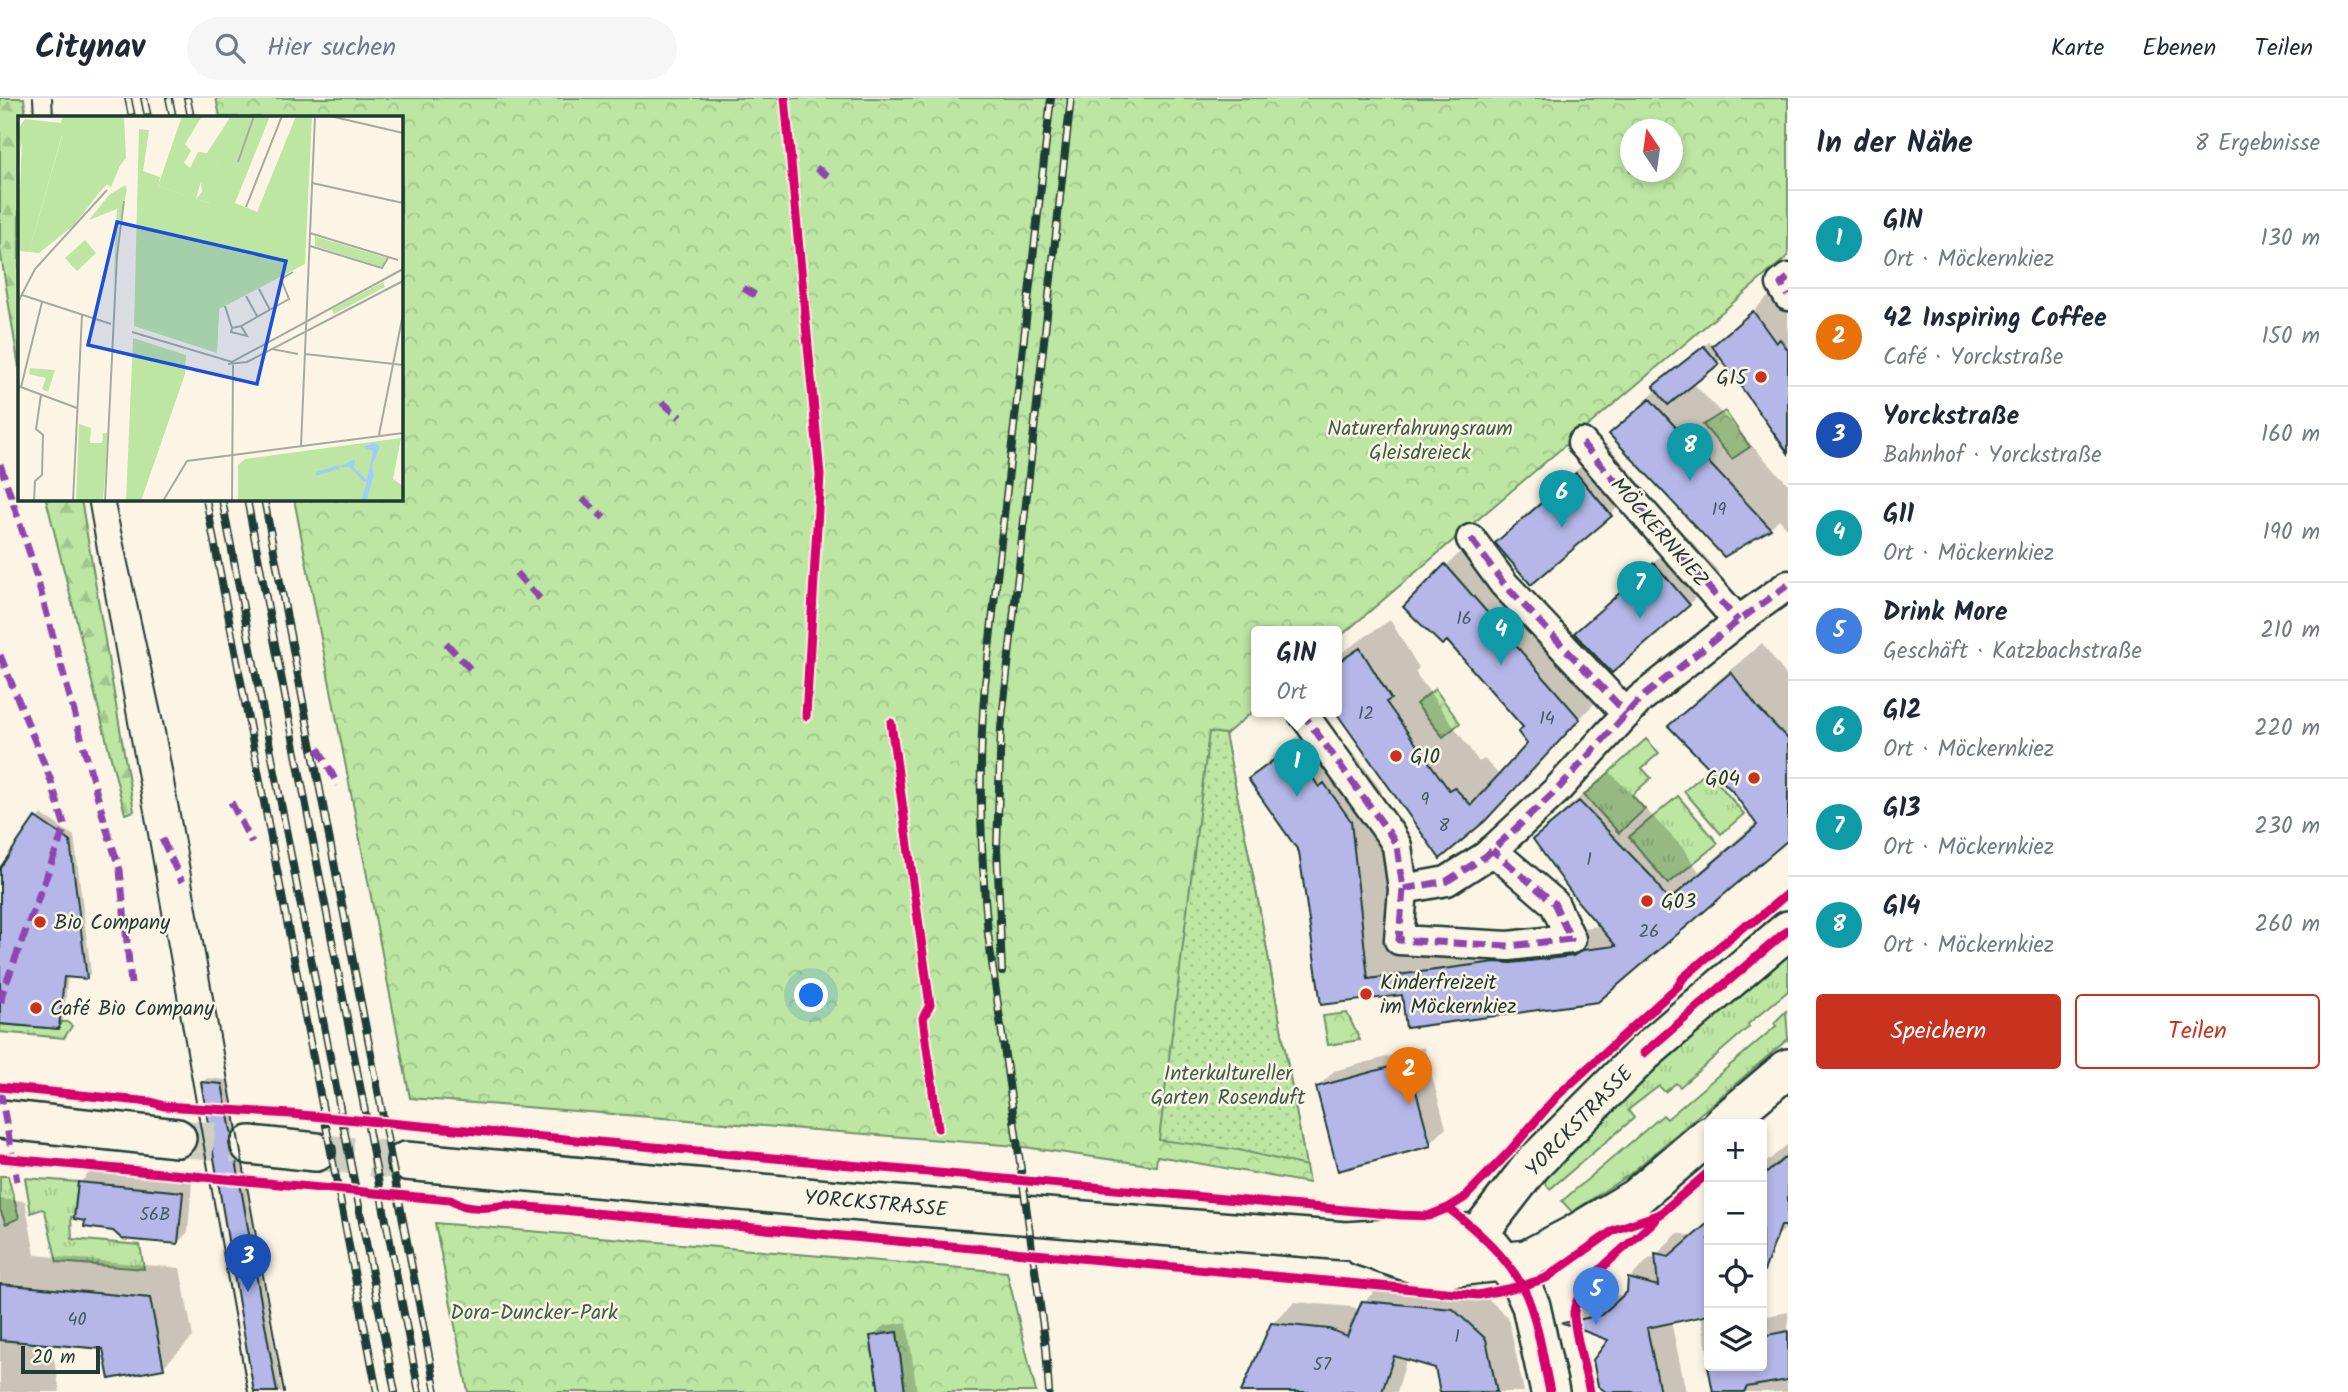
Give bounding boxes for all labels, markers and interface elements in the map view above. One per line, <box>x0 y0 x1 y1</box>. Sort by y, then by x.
search box <box>187 17 677 80</box>
text: Citynav <box>35 22 145 75</box>
text: Hier suchen <box>267 27 396 69</box>
icon: search <box>211 29 249 67</box>
text: Karte <box>2051 29 2104 68</box>
text: Ebenen <box>2142 29 2216 68</box>
text: Teilen <box>2254 29 2313 68</box>
inset map <box>18 116 402 500</box>
north arrow <box>1620 119 1683 182</box>
text: In der Nähe <box>1816 120 1973 168</box>
text: 8 Ergebnisse <box>2195 126 2320 162</box>
text: G1N <box>1883 200 1923 242</box>
text: 1 <box>1836 221 1842 257</box>
text: 130 m <box>2261 221 2320 257</box>
text: Ort · Möckernkiez <box>1883 242 2054 278</box>
text: 42 Inspiring Coffee <box>1883 298 2107 340</box>
text: 2 <box>1832 319 1846 355</box>
text: 150 m <box>2261 319 2320 355</box>
text: Café · Yorckstraße <box>1883 340 2063 376</box>
place label: G15 <box>1716 362 1749 395</box>
marker: G15 <box>1753 369 1769 385</box>
text: Yorckstraße <box>1883 396 2019 438</box>
park label: Naturerfahrungsraum Gleisdreieck <box>1327 413 1513 470</box>
text: 3 <box>1833 417 1845 453</box>
text: 160 m <box>2261 417 2320 453</box>
pin: 8 <box>1667 423 1713 481</box>
text: Bahnhof · Yorckstraße <box>1883 438 2102 474</box>
pin: 6 <box>1539 470 1585 528</box>
street label: MÖCKERNKIEZ <box>1601 470 1716 596</box>
text: G11 <box>1883 494 1914 536</box>
house number: 19 <box>1712 496 1726 525</box>
text: 4 <box>1833 515 1845 551</box>
text: 190 m <box>2263 515 2320 551</box>
text: Ort · Möckernkiez <box>1883 536 2054 572</box>
pin: 7 <box>1617 561 1663 619</box>
text: Drink More <box>1883 592 2007 634</box>
house number: 16 <box>1456 605 1472 634</box>
pin: 4 <box>1478 607 1524 665</box>
text: 5 <box>1833 613 1845 649</box>
text: 210 m <box>2260 613 2320 649</box>
popup <box>1251 626 1342 717</box>
text: G1N <box>1277 633 1316 675</box>
text: Geschäft · Katzbachstraße <box>1883 634 2142 670</box>
text: Ort <box>1277 675 1307 711</box>
text: G12 <box>1883 690 1922 732</box>
house number: 12 <box>1358 700 1374 729</box>
house number: 14 <box>1539 705 1555 734</box>
text: 6 <box>1833 711 1845 747</box>
text: 220 m <box>2254 711 2320 747</box>
text: Ort · Möckernkiez <box>1883 732 2054 768</box>
pin: 1 <box>1274 739 1320 797</box>
place label: G10 <box>1410 741 1440 774</box>
marker: G10 <box>1388 748 1404 764</box>
place label: G04 <box>1705 763 1740 796</box>
marker: G04 <box>1746 770 1762 786</box>
house number: 9 <box>1421 786 1430 815</box>
text: G13 <box>1883 788 1921 830</box>
text: 7 <box>1834 809 1844 845</box>
text: 230 m <box>2254 809 2320 845</box>
house number: 8 <box>1439 812 1450 841</box>
text: Ort · Möckernkiez <box>1883 830 2054 866</box>
house number: 1 <box>1586 846 1592 875</box>
place label: G03 <box>1661 886 1696 919</box>
text: G14 <box>1883 886 1921 928</box>
marker: G03 <box>1639 893 1655 909</box>
place label: Bio Company <box>54 907 170 940</box>
text: 8 <box>1832 907 1846 943</box>
text: 260 m <box>2255 907 2320 943</box>
marker: Bio Company <box>32 914 48 930</box>
house number: 26 <box>1639 918 1659 947</box>
text: Ort · Möckernkiez <box>1883 928 2054 964</box>
place label: Kinderfreizeit im Möckernkiez <box>1380 967 1517 1024</box>
your location <box>794 978 828 1012</box>
marker: Kinderfreizeit im Möckernkiez <box>1358 986 1374 1002</box>
place label: Café Bio Company <box>50 993 214 1026</box>
button: Speichern <box>1816 994 2061 1069</box>
button: Teilen <box>2075 994 2320 1069</box>
marker: Café Bio Company <box>28 1000 44 1016</box>
pin: 2 <box>1386 1047 1432 1105</box>
park label: Interkultureller Garten Rosenduft <box>1151 1058 1306 1115</box>
street label: YORCKSTRASSE <box>1518 1058 1643 1185</box>
map controls <box>1704 1119 1767 1371</box>
button: + <box>1704 1119 1767 1182</box>
street label: YORCKSTRASSE <box>803 1182 950 1227</box>
button: − <box>1704 1182 1767 1245</box>
house number: 56B <box>139 1201 171 1230</box>
pin: 3 <box>225 1234 271 1292</box>
button: locate <box>1704 1245 1767 1308</box>
pin: 5 <box>1573 1267 1619 1325</box>
park label: Dora-Duncker-Park <box>450 1297 618 1330</box>
house number: 40 <box>68 1306 86 1335</box>
button: layers <box>1704 1308 1767 1371</box>
house number: 1 <box>1454 1323 1460 1352</box>
scale bar <box>21 1343 100 1375</box>
text: 20 m <box>32 1343 75 1373</box>
house number: 57 <box>1313 1351 1332 1380</box>

